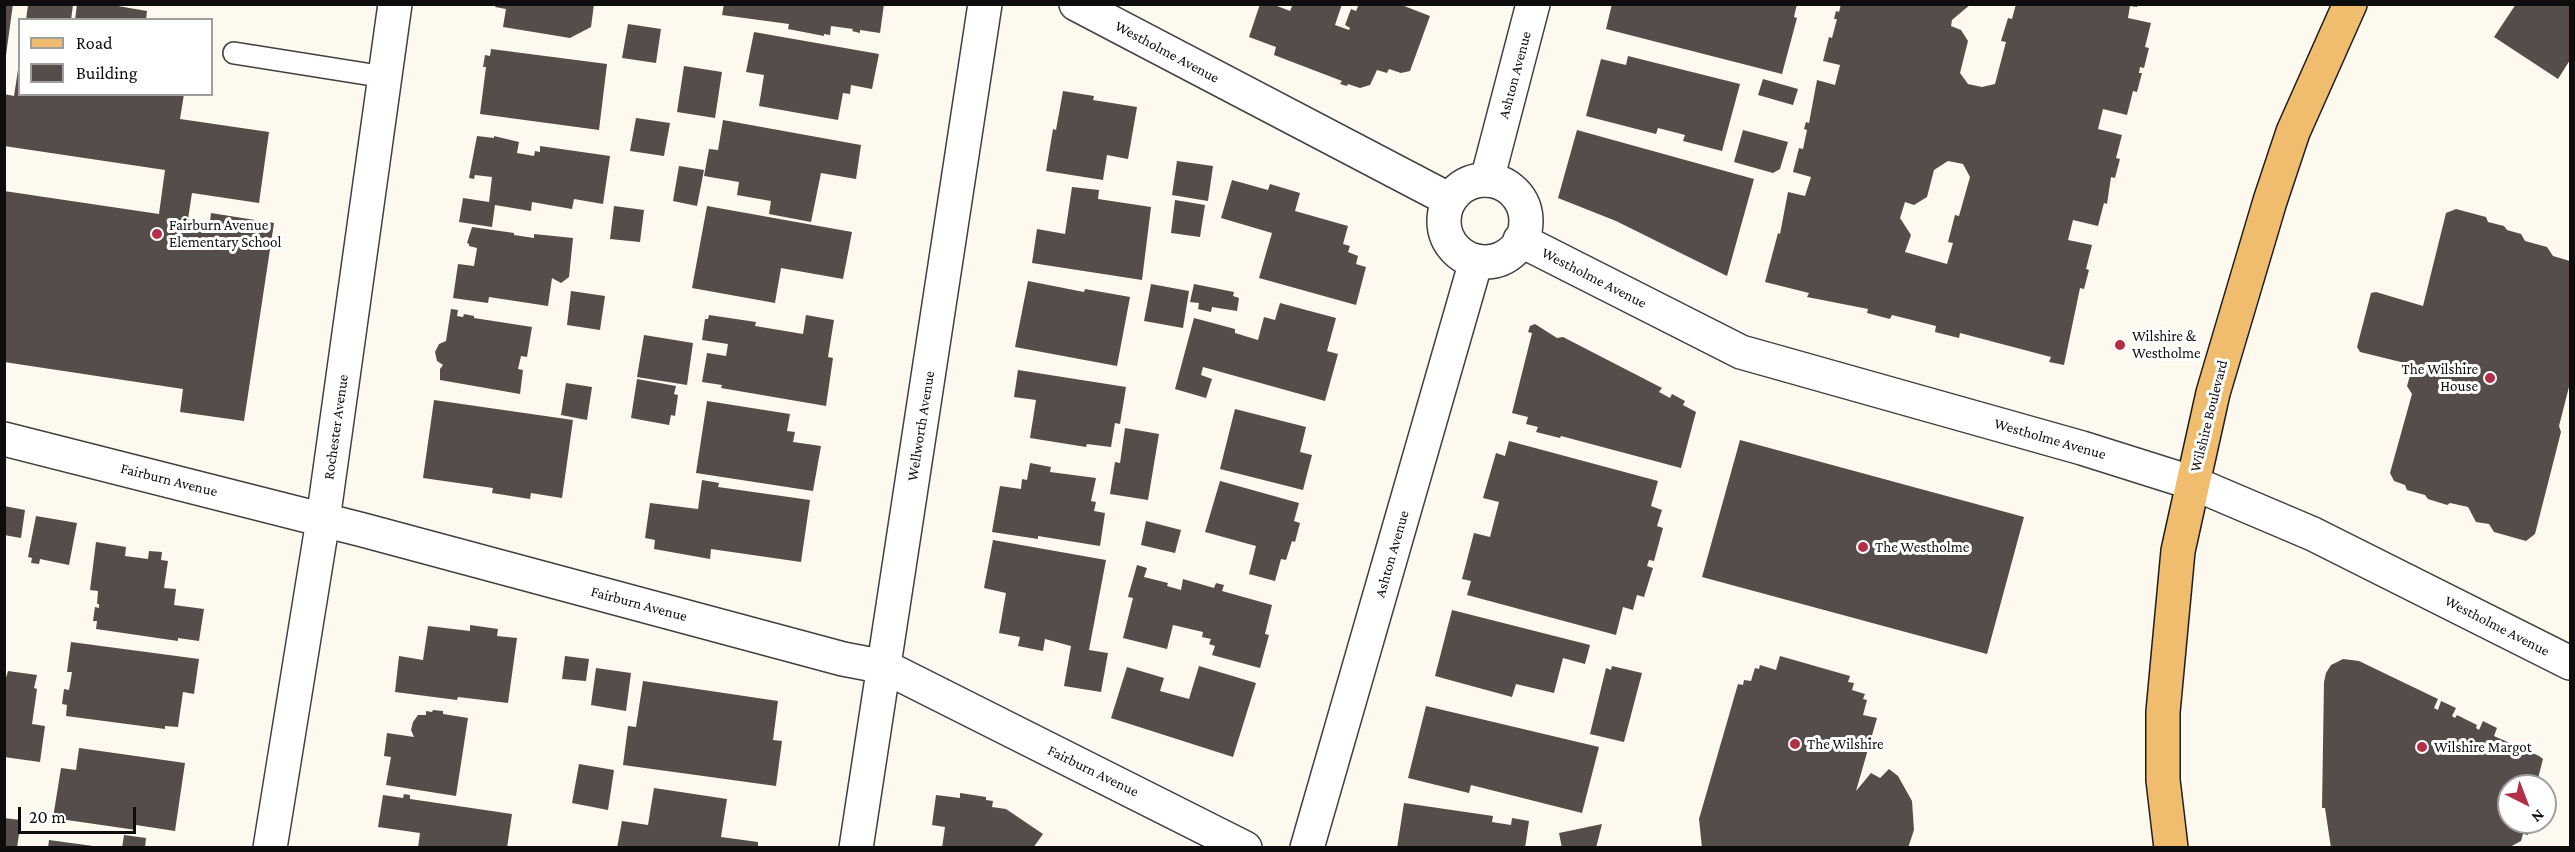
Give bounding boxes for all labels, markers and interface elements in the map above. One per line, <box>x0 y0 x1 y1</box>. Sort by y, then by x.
street label: Westholme Avenue <box>1112 17 1222 87</box>
legend <box>18 18 213 96</box>
street label: Ashton Avenue <box>1495 29 1535 121</box>
text: Road <box>76 33 113 53</box>
text: Building <box>76 63 137 83</box>
place label: Fairburn Avenue Elementary School <box>169 216 281 251</box>
marker: Fairburn Avenue Elementary School <box>150 227 164 241</box>
street label: Westholme Avenue <box>1538 244 1650 312</box>
place label: Wilshire & Westholme <box>2132 327 2201 362</box>
marker: Wilshire & Westholme <box>2113 338 2127 352</box>
street label: Wilshire Boulevard <box>2186 358 2232 474</box>
place label: The Wilshire House <box>2402 360 2478 395</box>
street label: Wellworth Avenue <box>903 370 939 482</box>
marker: The Wilshire House <box>2483 371 2497 385</box>
street label: Rochester Avenue <box>320 373 352 481</box>
street label: Westholme Avenue <box>1992 414 2108 464</box>
street label: Fairburn Avenue <box>119 459 219 501</box>
street label: Ashton Avenue <box>1371 508 1413 600</box>
place label: The Westholme <box>1875 538 1969 556</box>
marker: The Westholme <box>1856 540 1870 554</box>
street label: Fairburn Avenue <box>589 582 689 626</box>
street label: Westholme Avenue <box>2441 592 2553 660</box>
place label: The Wilshire <box>1807 735 1883 753</box>
marker: The Wilshire <box>1788 737 1802 751</box>
place label: Wilshire Margot <box>2434 738 2532 756</box>
marker: Wilshire Margot <box>2415 740 2429 754</box>
street label: Fairburn Avenue <box>1044 741 1142 801</box>
north arrow <box>2497 774 2557 834</box>
scale bar <box>21 795 140 833</box>
text: N <box>2528 806 2548 826</box>
text: 20 m <box>29 807 66 827</box>

